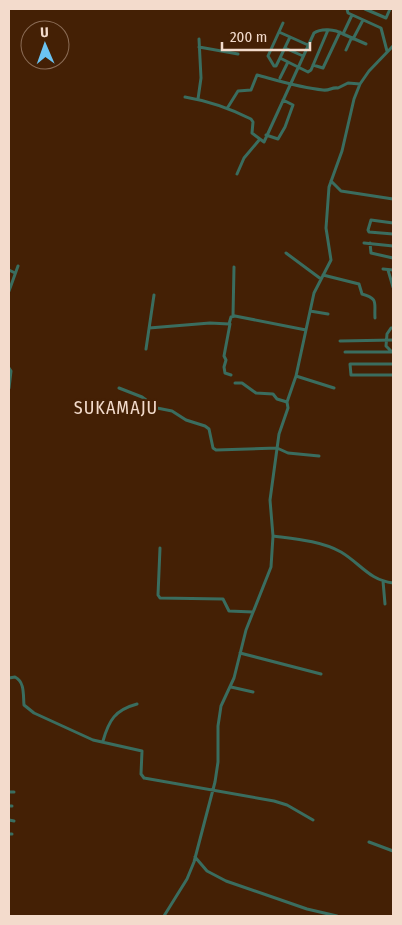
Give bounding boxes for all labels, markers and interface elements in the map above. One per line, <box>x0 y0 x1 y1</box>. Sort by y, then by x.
north arrow <box>20 20 70 70</box>
scale bar <box>222 20 310 52</box>
text: U <box>40 24 49 41</box>
text: 200 m <box>230 28 267 46</box>
district label: SUKAMAJU <box>74 397 158 419</box>

